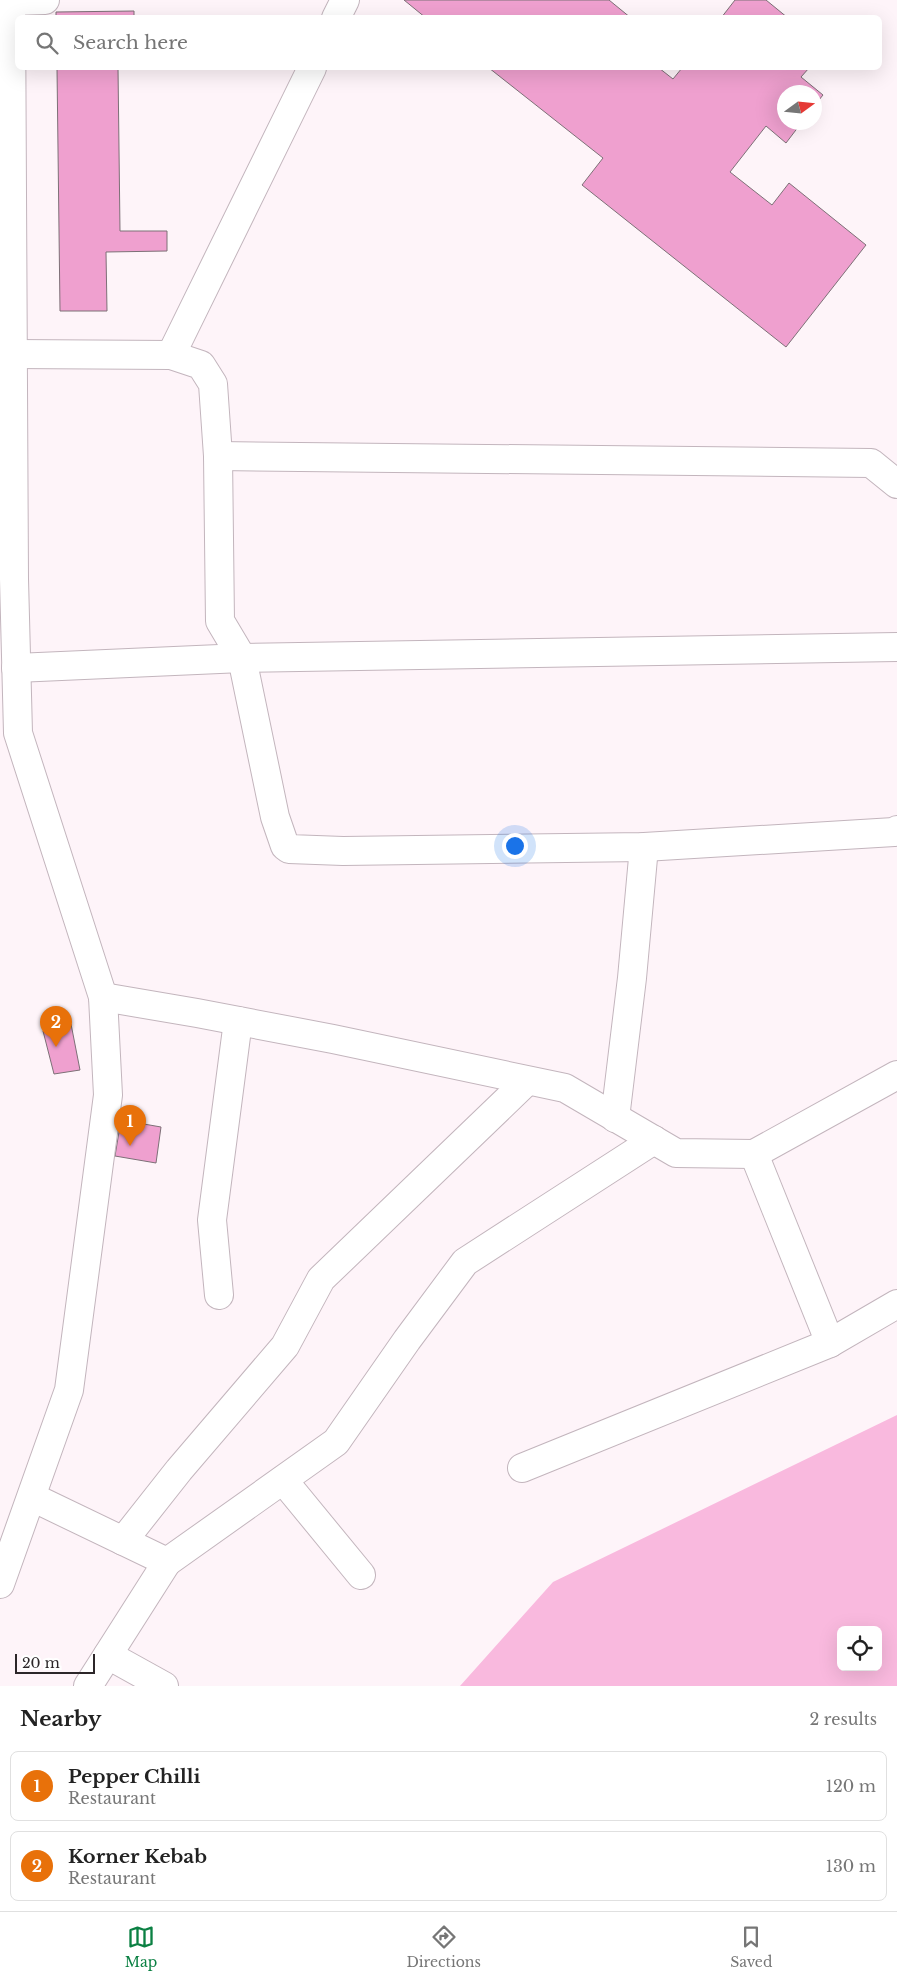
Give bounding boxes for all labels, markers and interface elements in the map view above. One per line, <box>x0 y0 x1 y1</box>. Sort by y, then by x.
search box <box>15 15 882 70</box>
icon: search <box>33 29 61 57</box>
text: Search here <box>73 31 188 54</box>
north arrow <box>777 85 822 130</box>
your location <box>502 833 528 859</box>
pin: 2 <box>40 1006 72 1047</box>
pin: 1 <box>114 1105 146 1146</box>
map controls <box>837 1626 882 1671</box>
button: locate <box>837 1626 882 1671</box>
scale bar <box>15 1651 95 1674</box>
text: 20 m <box>22 1654 60 1672</box>
text: Nearby <box>20 1706 101 1732</box>
text: 2 results <box>809 1709 877 1729</box>
text: Pepper Chilli <box>68 1765 200 1788</box>
text: 1 <box>34 1776 40 1796</box>
text: 120 m <box>826 1776 876 1796</box>
text: Restaurant <box>68 1788 156 1808</box>
text: Korner Kebab <box>68 1845 207 1868</box>
text: 2 <box>32 1856 42 1876</box>
text: 130 m <box>826 1856 876 1876</box>
text: Restaurant <box>68 1868 156 1888</box>
tab: Map <box>125 1923 157 1971</box>
tab: Directions <box>406 1923 481 1971</box>
tab: Saved <box>730 1923 772 1971</box>

